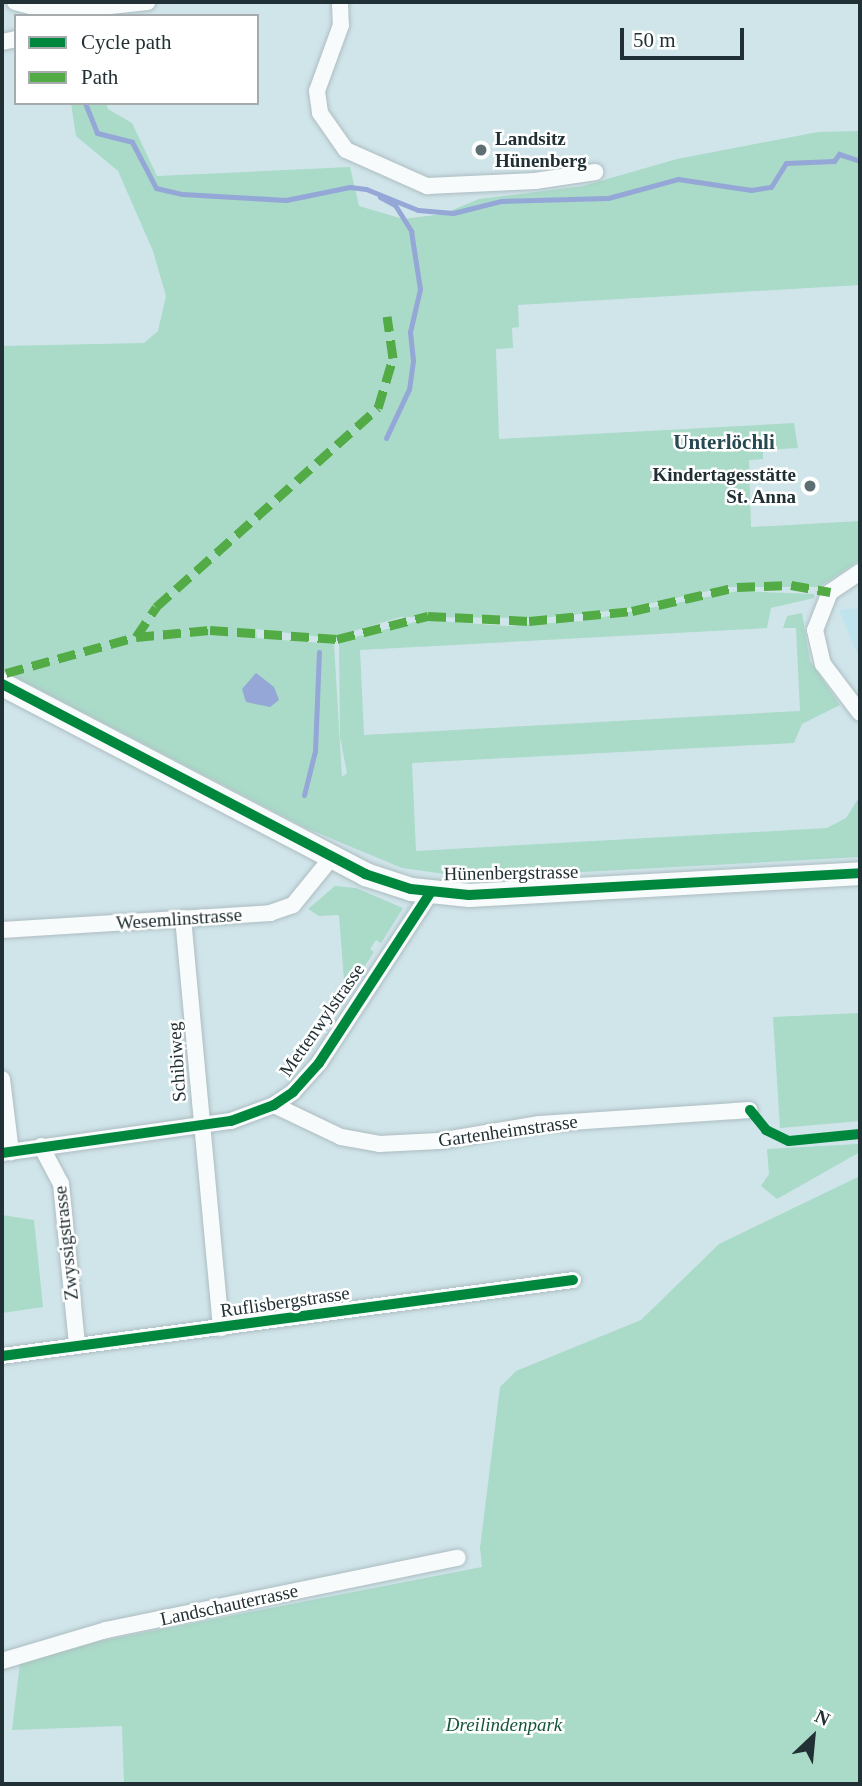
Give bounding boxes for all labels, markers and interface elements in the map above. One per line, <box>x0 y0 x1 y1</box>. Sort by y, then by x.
legend <box>14 14 259 105</box>
scale bar <box>624 14 748 58</box>
text: 50 m <box>633 28 676 52</box>
text: Cycle path <box>81 30 171 54</box>
text: Path <box>81 65 118 89</box>
place label: Landsitz Hünenberg <box>495 128 587 172</box>
marker: Landsitz Hünenberg <box>473 142 489 158</box>
district label: Unterlöchli <box>673 429 775 455</box>
place label: Kindertagesstätte St. Anna <box>652 464 796 508</box>
marker: Kindertagesstätte St. Anna <box>802 478 818 494</box>
street label: Hünenbergstrasse <box>443 860 579 886</box>
street label: Wesemlinstrasse <box>115 903 243 935</box>
street label: Mettenwylstrasse <box>275 959 369 1081</box>
street label: Schibiweg <box>163 1021 191 1103</box>
street label: Gartenheimstrasse <box>437 1110 579 1152</box>
street label: Zwyssigstrasse <box>49 1185 83 1301</box>
street label: Ruflisbergstrasse <box>219 1282 351 1322</box>
street label: Landschauterrasse <box>158 1579 300 1631</box>
north arrow <box>778 1702 848 1772</box>
text: N <box>812 1705 833 1730</box>
park label: Dreilindenpark <box>446 1714 562 1736</box>

